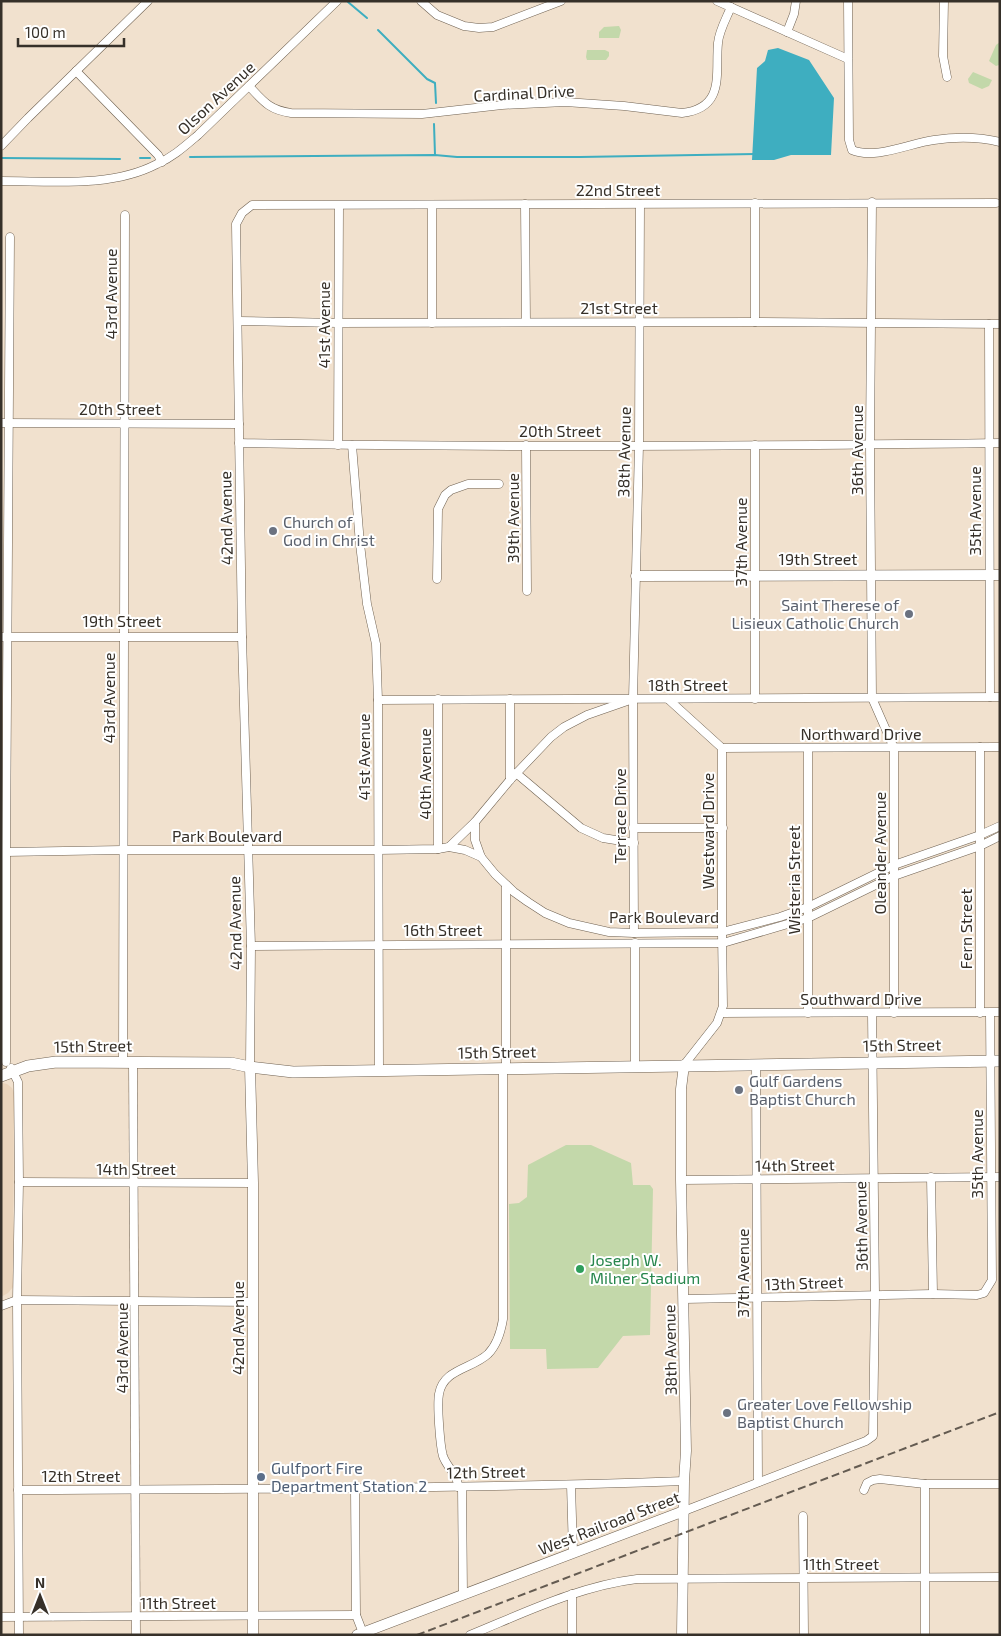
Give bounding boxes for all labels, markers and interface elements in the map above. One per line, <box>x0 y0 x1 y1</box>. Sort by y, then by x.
scale bar <box>18 15 124 47</box>
text: 100 m <box>25 23 66 41</box>
street label: Olson Avenue <box>173 57 258 138</box>
street label: Cardinal Drive <box>473 80 575 105</box>
street label: 22nd Street <box>576 180 660 199</box>
street label: 43rd Avenue <box>101 249 120 339</box>
street label: 41st Avenue <box>314 281 333 369</box>
street label: 21st Street <box>580 298 658 317</box>
street label: 20th Street <box>79 399 161 418</box>
street label: 36th Avenue <box>847 405 866 495</box>
street label: 38th Avenue <box>613 406 634 498</box>
street label: 20th Street <box>519 421 601 440</box>
street label: 35th Avenue <box>965 466 984 556</box>
street label: 42nd Avenue <box>215 471 236 565</box>
street label: 39th Avenue <box>503 473 522 563</box>
street label: 37th Avenue <box>731 497 750 587</box>
place label: Church of God in Christ <box>283 512 375 549</box>
marker: Church of God in Christ <box>267 525 279 537</box>
street label: 19th Street <box>779 549 857 568</box>
place label: Saint Therese of Lisieux Catholic Church <box>732 595 900 632</box>
marker: Saint Therese of Lisieux Catholic Church <box>903 608 915 620</box>
street label: 19th Street <box>83 611 161 630</box>
street label: 43rd Avenue <box>99 653 118 743</box>
street label: 18th Street <box>648 675 728 694</box>
street label: 41st Avenue <box>354 713 373 801</box>
street label: Northward Drive <box>800 724 922 743</box>
street label: 40th Avenue <box>415 728 434 820</box>
street label: Terrace Drive <box>610 768 629 864</box>
street label: Westward Drive <box>698 773 717 889</box>
street label: Oleander Avenue <box>870 792 889 914</box>
street label: Wisteria Street <box>784 825 803 935</box>
street label: Park Boulevard <box>172 826 282 845</box>
street label: 42nd Avenue <box>224 876 245 970</box>
street label: Fern Street <box>956 889 975 969</box>
street label: Park Boulevard <box>609 907 719 926</box>
street label: 16th Street <box>404 920 482 939</box>
street label: Southward Drive <box>800 989 922 1008</box>
street label: 15th Street <box>863 1034 941 1055</box>
street label: 15th Street <box>54 1035 132 1056</box>
street label: 15th Street <box>458 1041 536 1062</box>
place label: Gulf Gardens Baptist Church <box>749 1071 856 1108</box>
marker: Gulf Gardens Baptist Church <box>733 1084 745 1096</box>
street label: 35th Avenue <box>967 1109 986 1199</box>
street label: 14th Street <box>755 1154 835 1175</box>
street label: 14th Street <box>96 1159 176 1178</box>
street label: 36th Avenue <box>850 1181 871 1271</box>
street label: 37th Avenue <box>733 1228 752 1318</box>
place label: Joseph W. Milner Stadium <box>590 1250 700 1287</box>
marker: Joseph W. Milner Stadium <box>574 1263 586 1275</box>
street label: 13th Street <box>764 1272 844 1293</box>
street label: 42nd Avenue <box>228 1281 247 1375</box>
street label: 43rd Avenue <box>112 1303 131 1393</box>
street label: 38th Avenue <box>659 1304 680 1396</box>
place label: Greater Love Fellowship Baptist Church <box>737 1394 912 1431</box>
marker: Greater Love Fellowship Baptist Church <box>721 1407 733 1419</box>
place label: Gulfport Fire Department Station 2 <box>271 1458 427 1495</box>
street label: 12th Street <box>446 1461 526 1482</box>
street label: 12th Street <box>42 1466 120 1485</box>
marker: Gulfport Fire Department Station 2 <box>255 1471 267 1483</box>
street label: West Railroad Street <box>535 1487 682 1558</box>
street label: 11th Street <box>803 1554 879 1573</box>
north arrow <box>15 1571 65 1621</box>
text: N <box>35 1574 45 1591</box>
street label: 11th Street <box>140 1593 216 1612</box>

